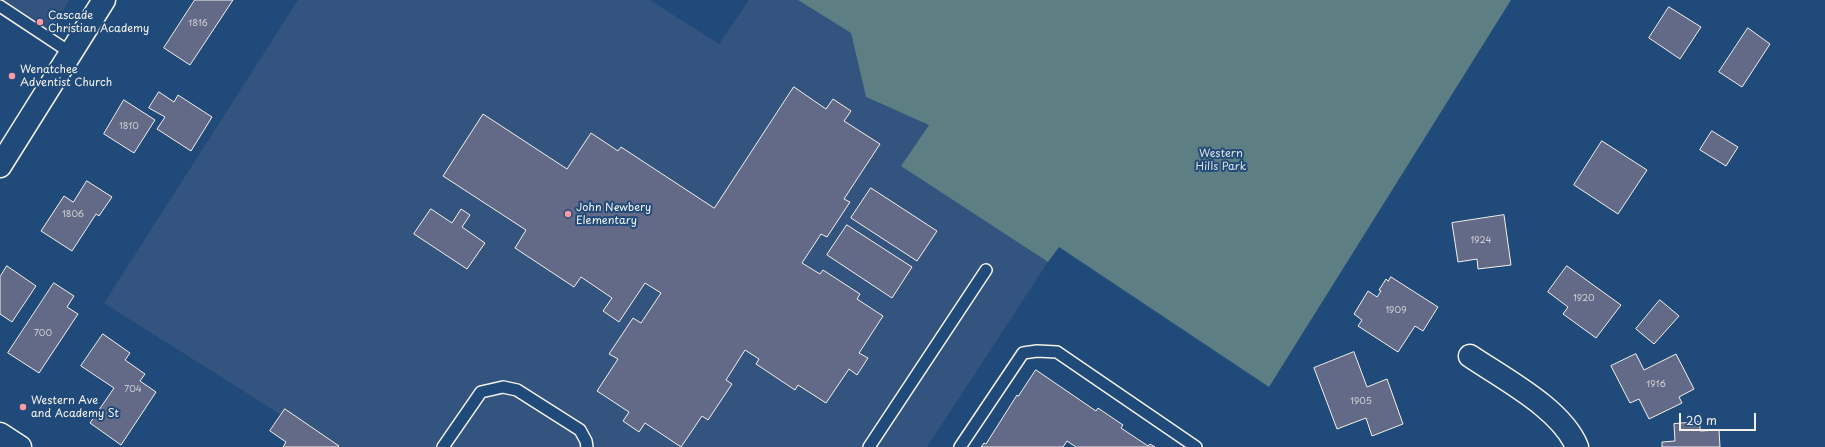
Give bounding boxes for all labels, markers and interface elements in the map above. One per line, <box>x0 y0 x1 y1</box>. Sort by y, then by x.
place label: Cascade Christian Academy <box>48 9 149 35</box>
marker: Cascade Christian Academy <box>35 17 45 27</box>
house number: 1816 <box>188 19 208 29</box>
place label: Wenatchee Adventist Church <box>20 63 112 89</box>
marker: Wenatchee Adventist Church <box>7 71 17 81</box>
house number: 1810 <box>119 122 139 132</box>
park label: Western Hills Park <box>1196 147 1246 173</box>
place label: John Newbery Elementary <box>576 201 651 227</box>
marker: John Newbery Elementary <box>563 209 573 219</box>
house number: 1806 <box>62 210 84 220</box>
house number: 1924 <box>1471 236 1491 246</box>
house number: 1920 <box>1573 294 1595 304</box>
house number: 1909 <box>1385 306 1407 316</box>
house number: 700 <box>34 329 52 339</box>
house number: 1916 <box>1646 380 1666 390</box>
house number: 704 <box>124 385 142 395</box>
place label: Western Ave and Academy St <box>31 394 119 420</box>
house number: 1905 <box>1350 397 1372 407</box>
marker: Western Ave and Academy St <box>18 402 28 412</box>
scale bar <box>1681 405 1758 431</box>
text: 20 m <box>1686 411 1717 429</box>

